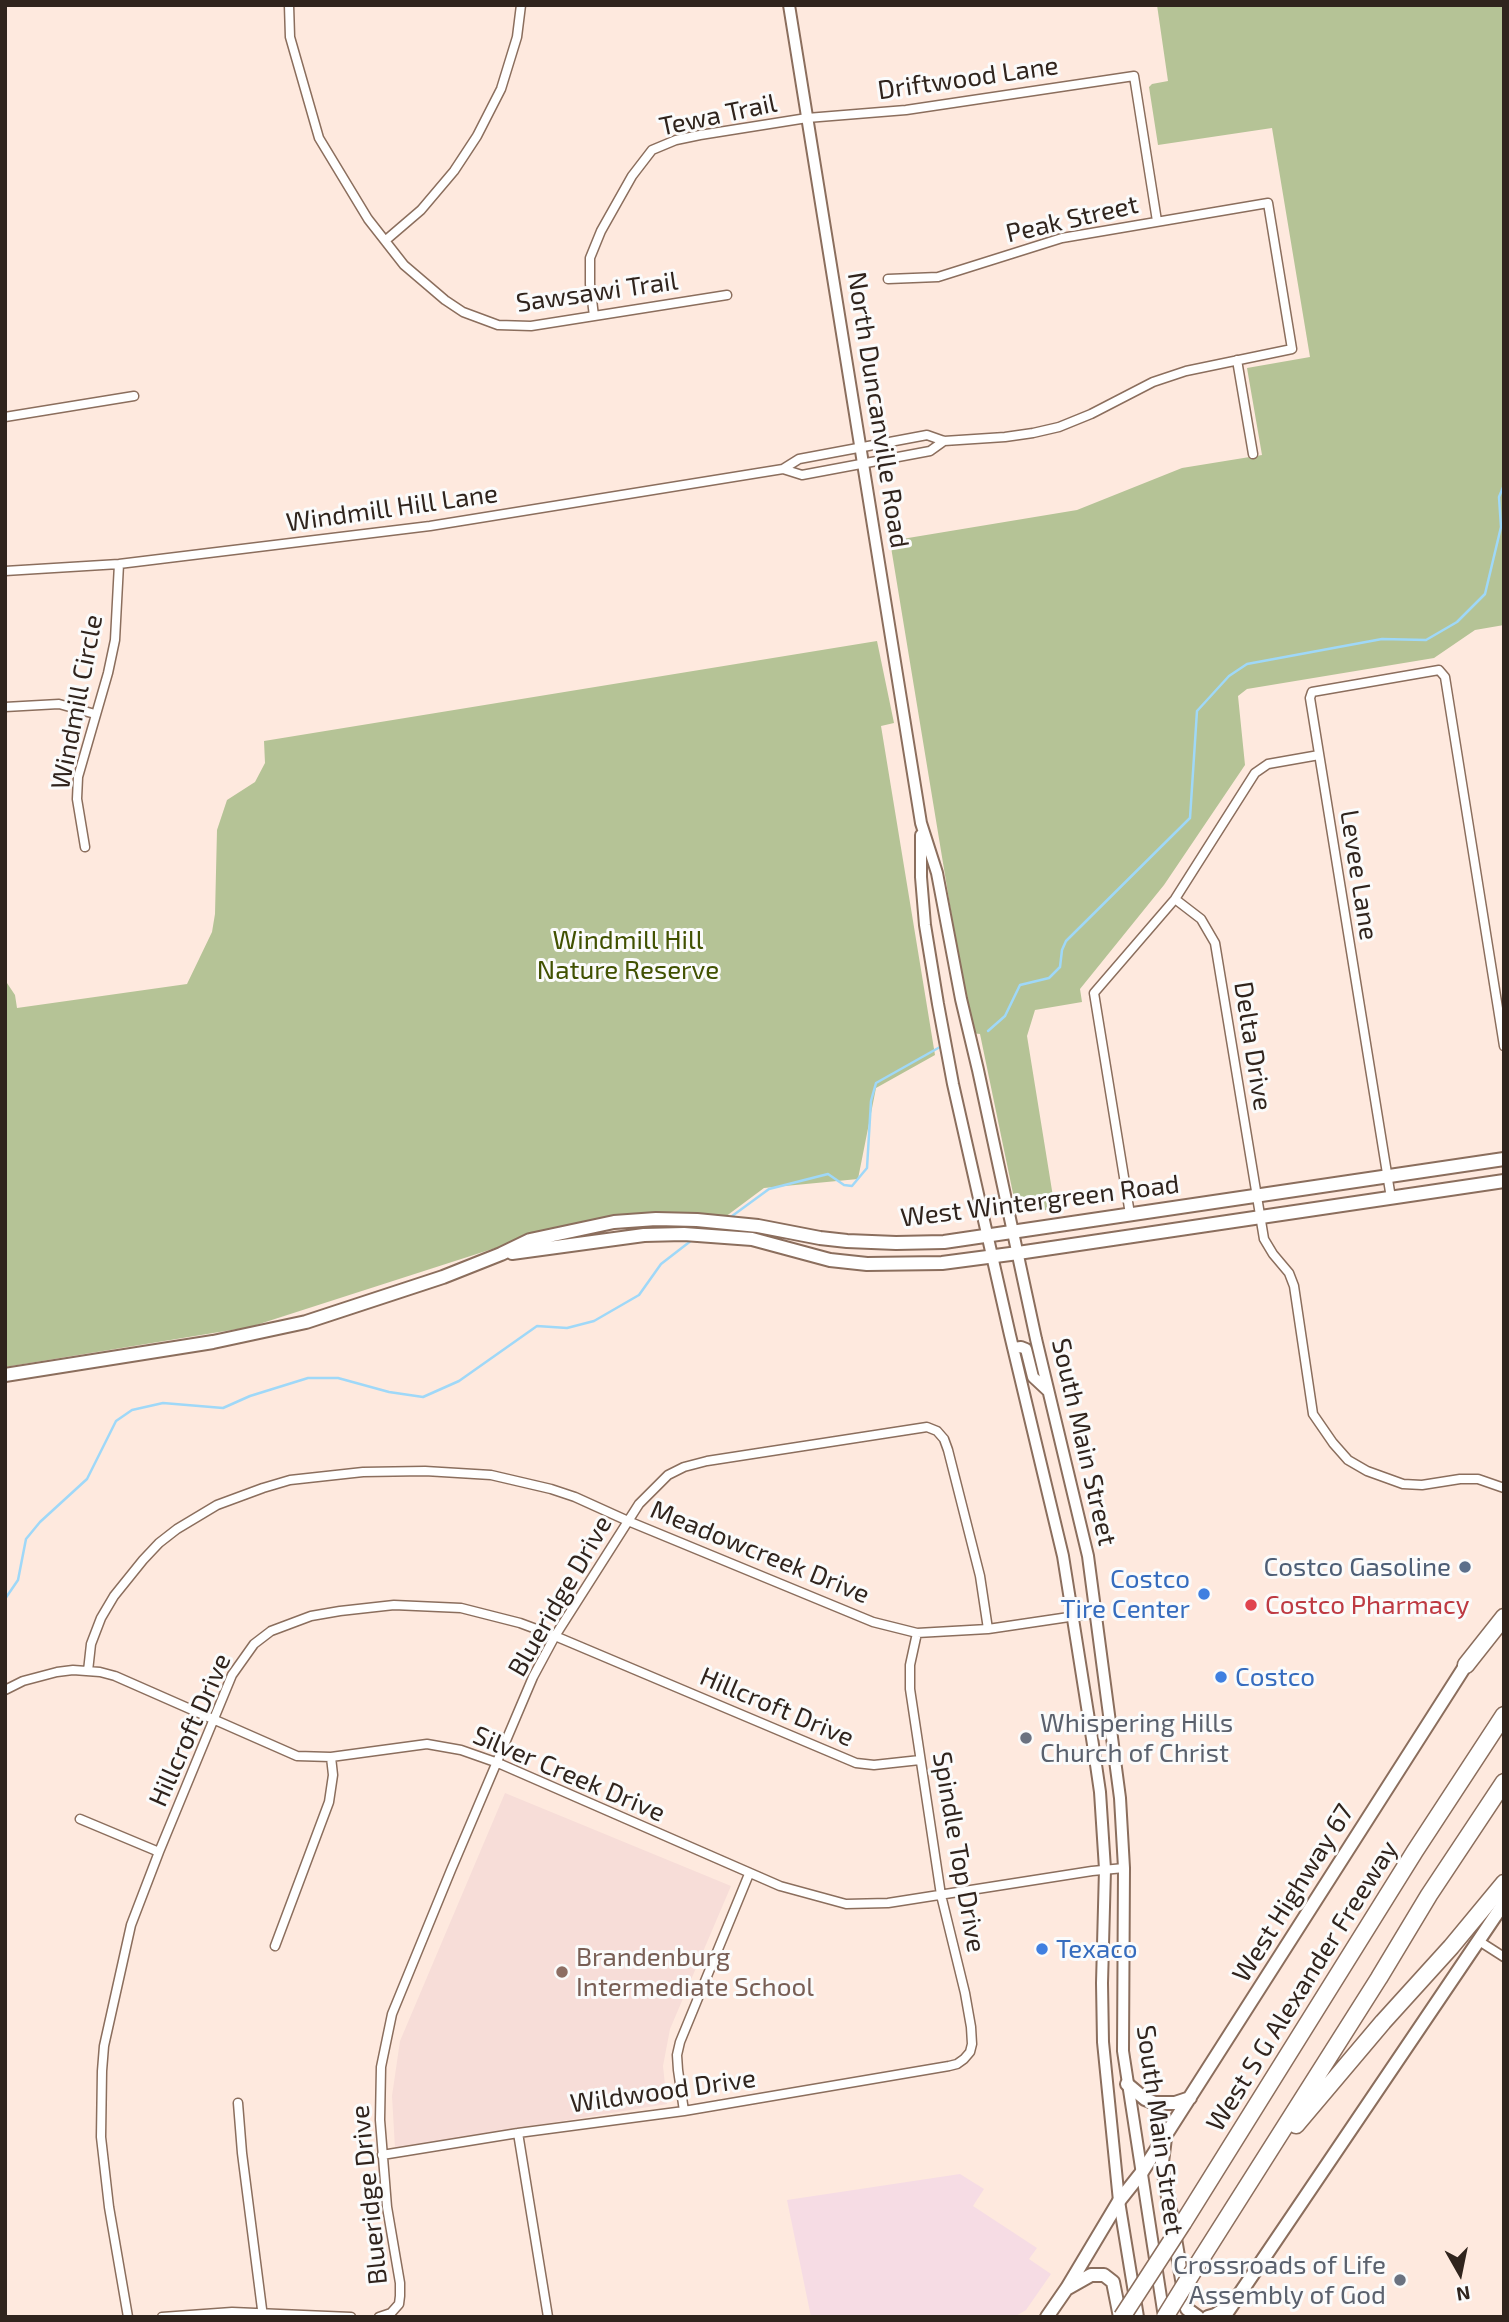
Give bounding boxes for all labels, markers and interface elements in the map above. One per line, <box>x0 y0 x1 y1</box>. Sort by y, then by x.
street label: Driftwood Lane <box>876 50 1060 106</box>
street label: Tewa Trail <box>656 87 780 143</box>
street label: Peak Street <box>1003 189 1141 249</box>
street label: Sawsawi Trail <box>514 265 680 319</box>
street label: North Duncanville Road <box>841 270 915 550</box>
street label: Windmill Hill Lane <box>284 478 500 538</box>
street label: Windmill Circle <box>45 612 109 792</box>
street label: Levee Lane <box>1333 808 1385 942</box>
park label: Windmill Hill Nature Reserve <box>537 924 719 986</box>
street label: Delta Drive <box>1227 979 1279 1113</box>
street label: West Wintergreen Road <box>899 1168 1181 1234</box>
street label: South Main Street <box>1045 1335 1123 1549</box>
street label: Meadowcreek Drive <box>646 1494 874 1610</box>
street label: Blueridge Drive <box>501 1510 619 1682</box>
place label: Costco Gasoline <box>1263 1551 1451 1583</box>
marker: Costco Gasoline <box>1457 1559 1473 1575</box>
place label: Costco Tire Center <box>1060 1563 1190 1624</box>
marker: Costco Tire Center <box>1196 1586 1212 1602</box>
place label: Costco Pharmacy <box>1265 1589 1469 1621</box>
marker: Costco Pharmacy <box>1243 1597 1259 1613</box>
street label: Hillcroft Drive <box>142 1649 238 1811</box>
street label: Hillcroft Drive <box>695 1661 859 1753</box>
place label: Costco <box>1235 1661 1315 1693</box>
marker: Costco <box>1213 1669 1229 1685</box>
place label: Whispering Hills Church of Christ <box>1040 1707 1233 1768</box>
street label: Silver Creek Drive <box>468 1719 670 1829</box>
marker: Whispering Hills Church of Christ <box>1018 1730 1034 1746</box>
street label: Spindle Top Drive <box>926 1749 992 1955</box>
street label: West Highway 67 <box>1226 1798 1360 1988</box>
street label: West S G Alexander Freeway <box>1200 1835 1404 2137</box>
place label: Texaco <box>1056 1933 1137 1965</box>
place label: Brandenburg Intermediate School <box>576 1941 814 2002</box>
marker: Texaco <box>1034 1941 1050 1957</box>
marker: Brandenburg Intermediate School <box>554 1964 570 1980</box>
street label: South Main Street <box>1130 2023 1190 2237</box>
street label: Wildwood Drive <box>568 2063 758 2119</box>
street label: Blueridge Drive <box>344 2104 394 2286</box>
north arrow <box>1425 2238 1495 2308</box>
place label: Crossroads of Life Assembly of God <box>1173 2249 1386 2310</box>
marker: Crossroads of Life Assembly of God <box>1392 2272 1408 2288</box>
text: N <box>1455 2282 1472 2307</box>

